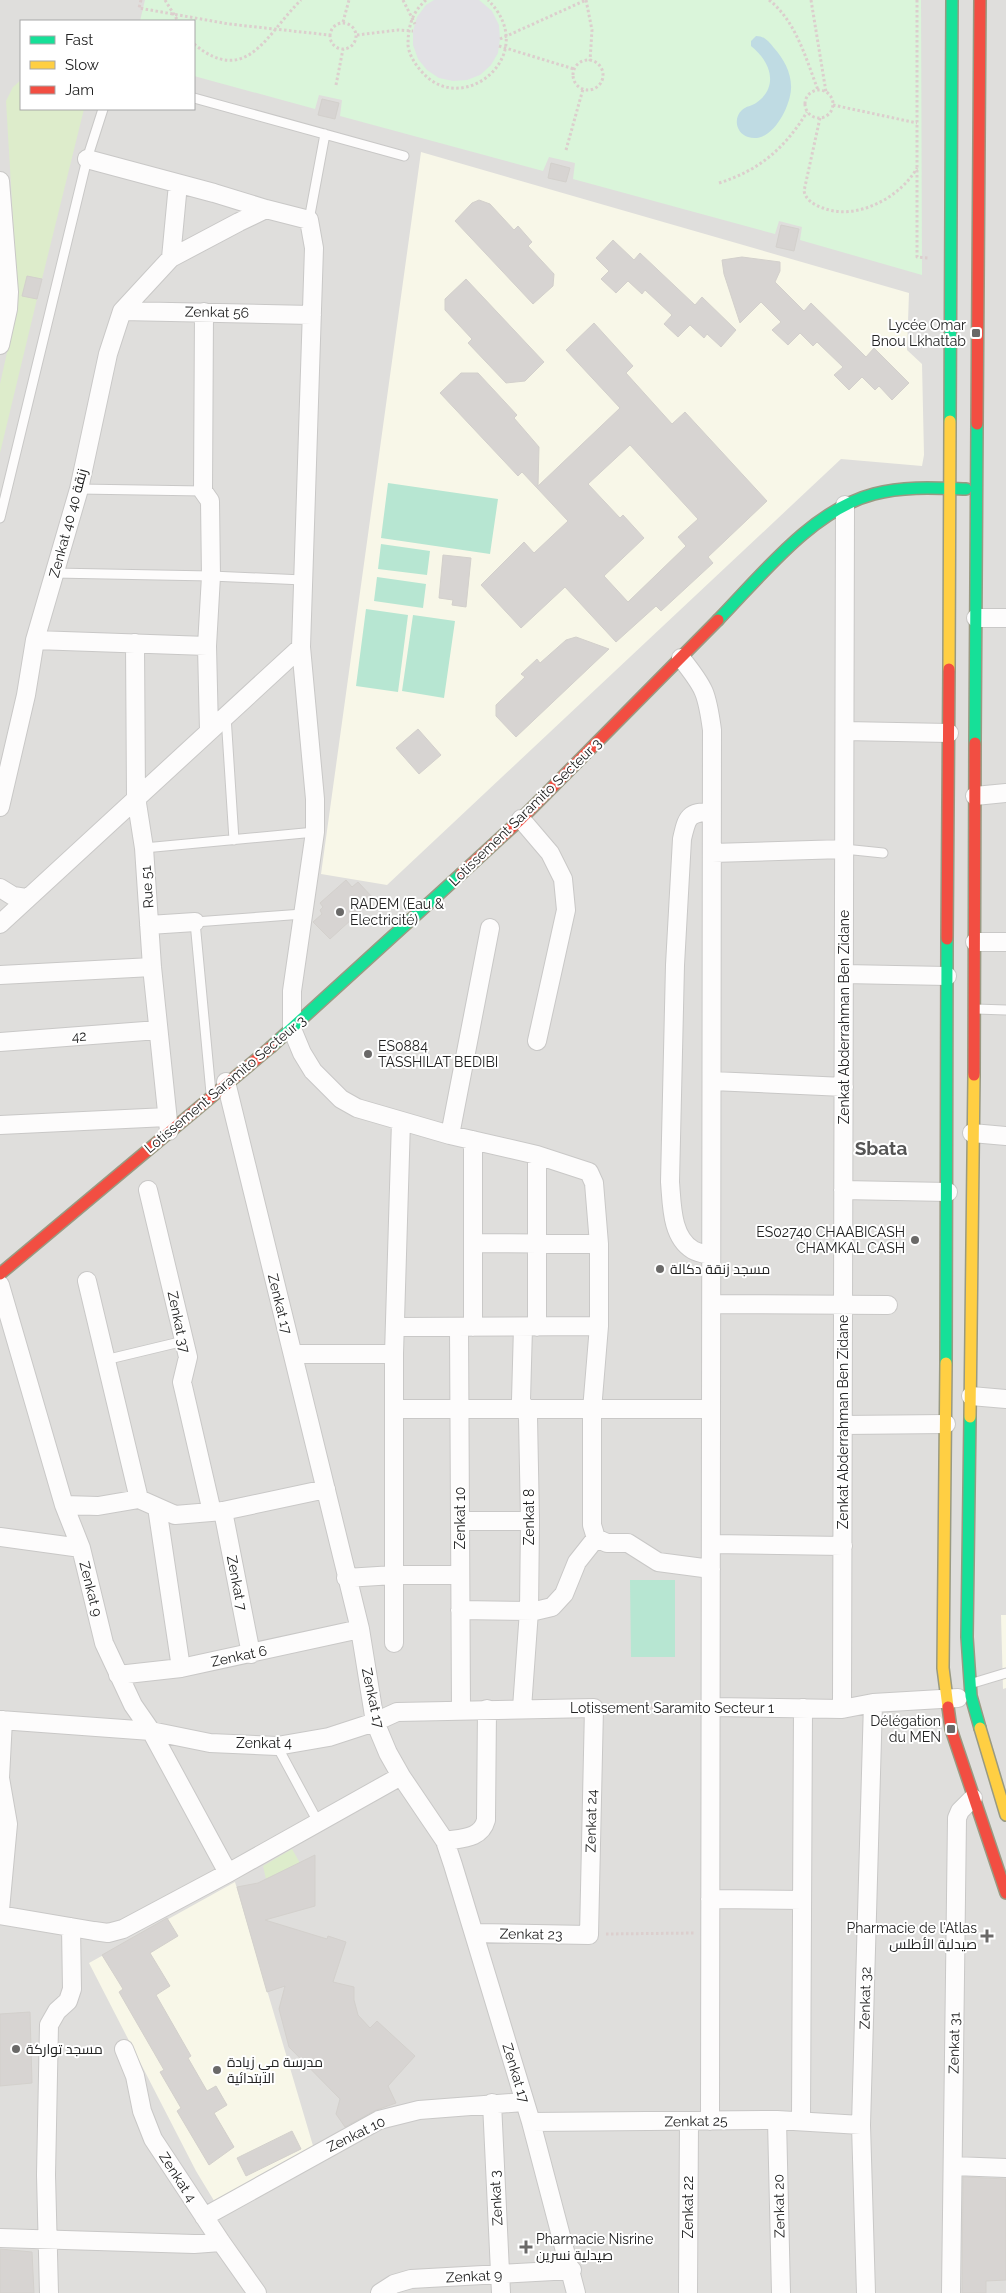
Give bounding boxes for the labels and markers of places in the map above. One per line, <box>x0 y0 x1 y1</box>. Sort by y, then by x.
place label: Lycée Omar Bnou Lkhattab <box>871 317 966 349</box>
marker: Lycée Omar Bnou Lkhattab <box>970 327 982 339</box>
place label: RADEM (Eau & Electricité) <box>350 896 445 928</box>
marker: RADEM (Eau & Electricité) <box>334 906 346 918</box>
place label: ES0884 TASSHILAT BEDIBI <box>378 1038 498 1070</box>
marker: ES0884 TASSHILAT BEDIBI <box>362 1048 374 1060</box>
place label: ES02740 CHAABICASH CHAMKAL CASH <box>756 1224 905 1256</box>
marker: ES02740 CHAABICASH CHAMKAL CASH <box>909 1234 921 1246</box>
place label: مسجد زنقة دكالة <box>670 1261 770 1277</box>
marker: مسجد زنقة دكالة <box>654 1263 666 1275</box>
place label: Délégation du MEN <box>870 1713 941 1745</box>
marker: Délégation du MEN <box>945 1723 957 1735</box>
place label: Pharmacie de l'Atlas صيدلية الأطلس <box>847 1920 977 1952</box>
marker: Pharmacie de l'Atlas صيدلية الأطلس <box>981 1930 993 1942</box>
place label: مسجد تواركة <box>26 2041 103 2057</box>
marker: مسجد تواركة <box>10 2043 22 2055</box>
place label: مدرسة مي زيادة الابتدائية <box>227 2054 323 2086</box>
marker: مدرسة مي زيادة الابتدائية <box>211 2064 223 2076</box>
place label: Pharmacie Nisrine صيدلية نسرين <box>536 2231 653 2263</box>
marker: Pharmacie Nisrine صيدلية نسرين <box>520 2241 532 2253</box>

